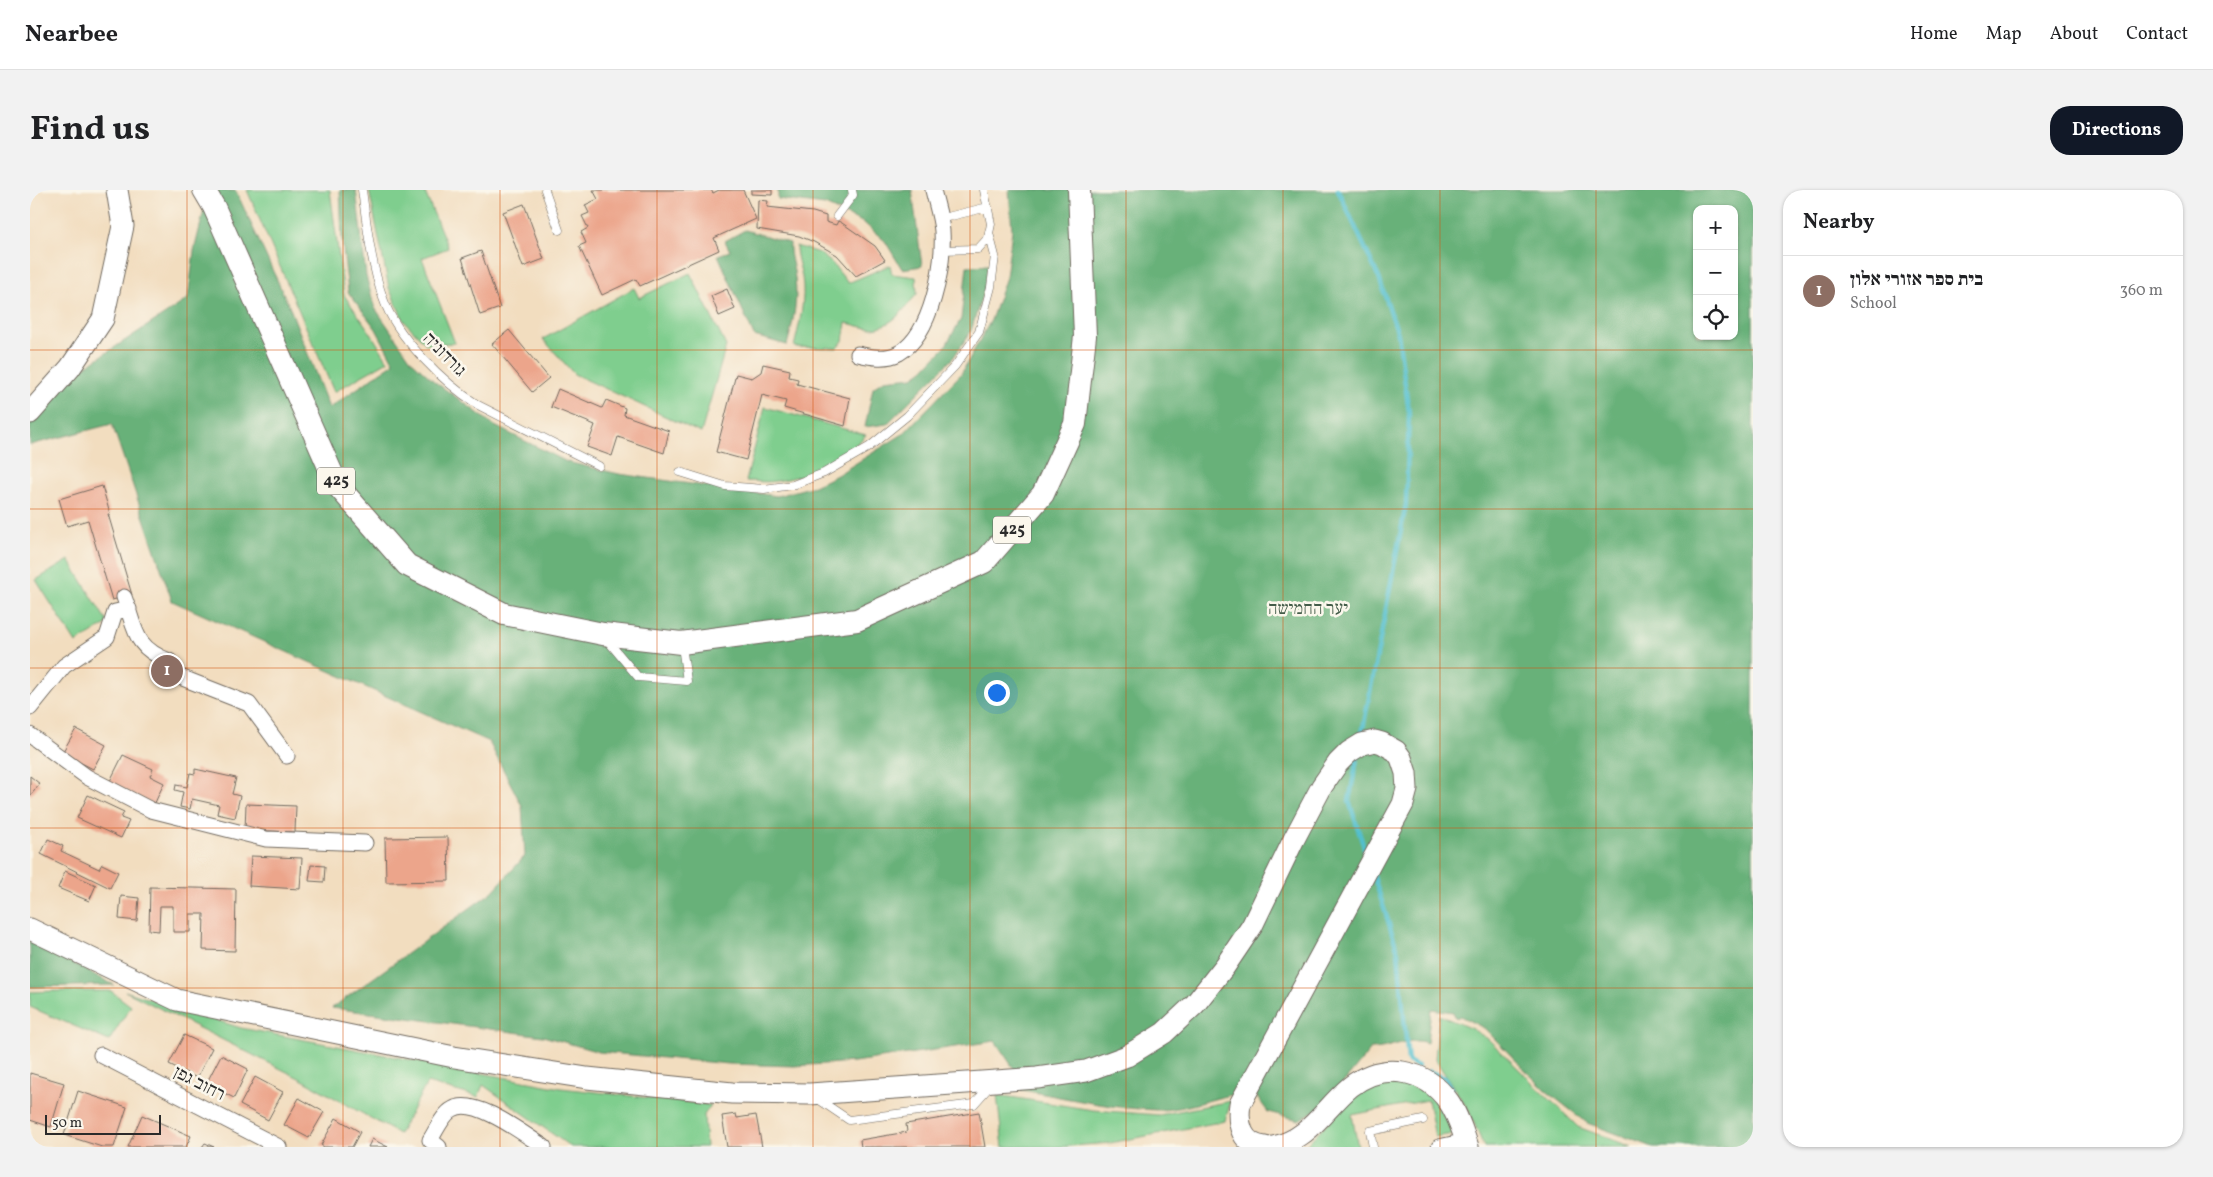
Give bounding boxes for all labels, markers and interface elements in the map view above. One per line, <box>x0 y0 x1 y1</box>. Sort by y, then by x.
text: Nearbee <box>25 18 118 52</box>
text: Home <box>1910 22 1958 47</box>
text: Map <box>1986 22 2022 47</box>
text: About <box>2050 22 2098 47</box>
text: Contact <box>2126 22 2188 47</box>
text: Find us <box>30 106 150 154</box>
button: Directions <box>2050 106 2183 155</box>
map controls <box>1693 205 1738 340</box>
button: + <box>1693 205 1738 250</box>
text: Nearby <box>1803 208 1874 237</box>
button: − <box>1693 250 1738 295</box>
text: בית ספר אזורי אלון <box>1850 267 1983 293</box>
text: 1 <box>1816 280 1822 302</box>
text: 360 m <box>2120 280 2163 302</box>
text: School <box>1850 293 1897 315</box>
button: locate <box>1693 295 1738 340</box>
street label: גורדוניה <box>417 327 471 383</box>
road number: 425 <box>317 468 355 494</box>
road number: 425 <box>993 516 1031 544</box>
park label: יער החמישה <box>1268 597 1348 622</box>
pin: 1 <box>151 652 183 690</box>
your location <box>984 680 1010 706</box>
street label: רחוב גפן <box>169 1060 229 1108</box>
scale bar <box>45 1112 161 1135</box>
text: 50 m <box>52 1114 82 1133</box>

